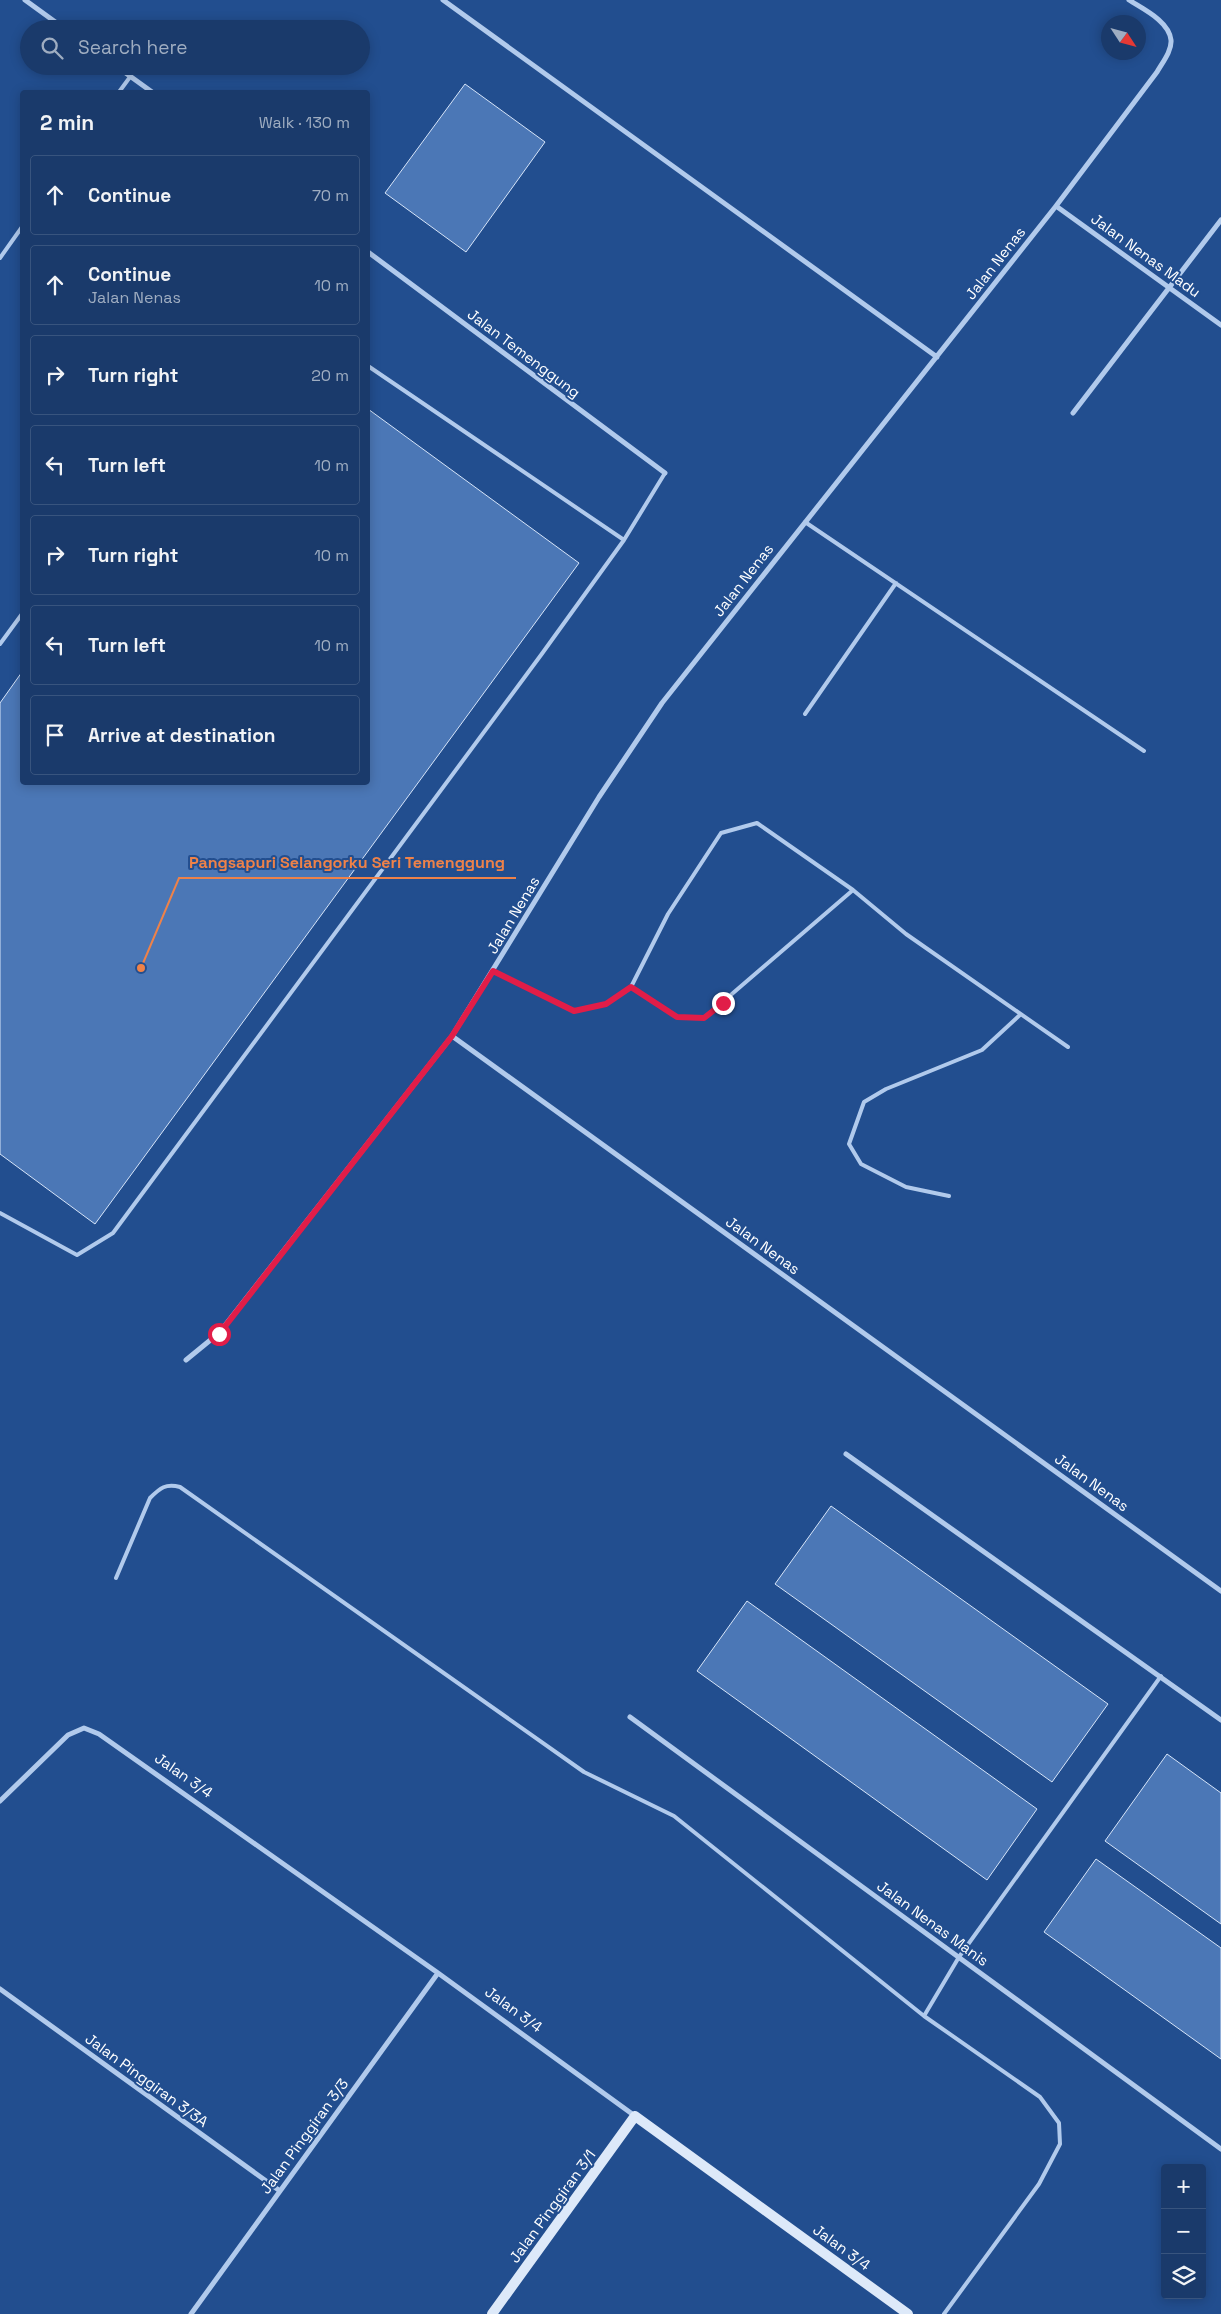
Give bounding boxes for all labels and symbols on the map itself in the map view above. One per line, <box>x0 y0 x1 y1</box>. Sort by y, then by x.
north arrow <box>1101 15 1146 60</box>
street label: Jalan Nenas Madu <box>1087 209 1205 301</box>
street label: Jalan Nenas <box>961 223 1029 303</box>
street label: Jalan Temenggung <box>464 304 584 402</box>
street label: Jalan Nenas <box>709 540 777 620</box>
callout: Pangsapuri Selangorku Seri Temenggung <box>179 847 516 878</box>
text: Pangsapuri Selangorku Seri Temenggung <box>189 852 505 873</box>
street label: Jalan Nenas <box>482 873 544 957</box>
route end <box>712 992 735 1015</box>
street label: Jalan Nenas <box>722 1212 804 1278</box>
route start <box>208 1323 231 1346</box>
street label: Jalan Nenas <box>1051 1449 1133 1515</box>
street label: Jalan 3/4 <box>151 1748 217 1802</box>
street label: Jalan Nenas Manis <box>874 1876 993 1970</box>
street label: Jalan 3/4 <box>482 1982 546 2036</box>
street label: Jalan Pinggiran 3/3A <box>82 2029 213 2131</box>
street label: Jalan Pinggiran 3/3 <box>256 2075 352 2197</box>
street label: Jalan Pinggiran 3/1 <box>505 2146 599 2266</box>
street label: Jalan 3/4 <box>810 2220 874 2274</box>

